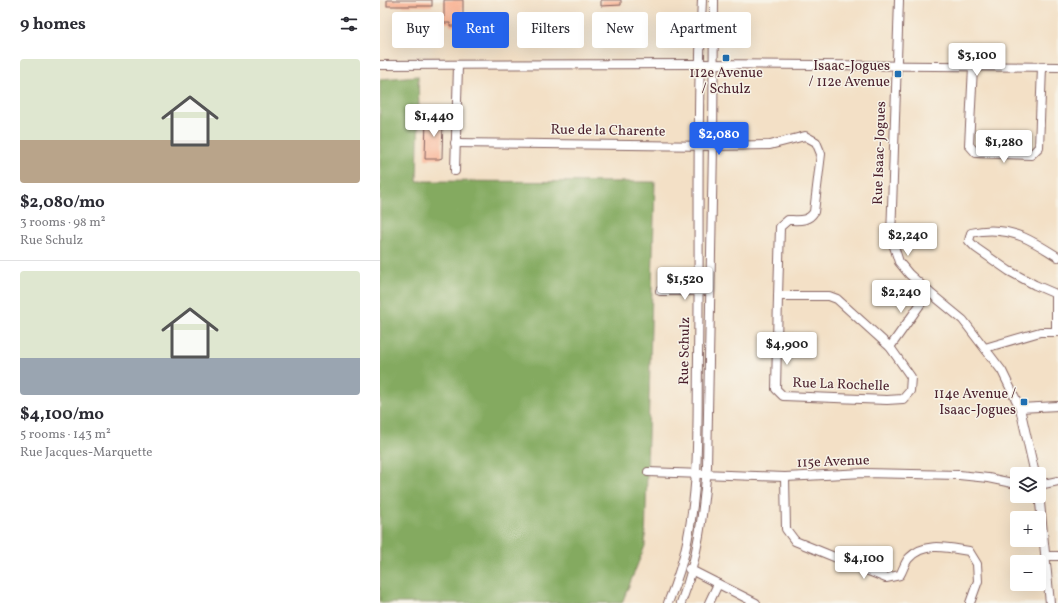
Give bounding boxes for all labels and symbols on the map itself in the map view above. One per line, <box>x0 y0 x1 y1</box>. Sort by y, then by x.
pin: $3,100 <box>944 43 1010 77</box>
marker: 112e Avenue / Schulz <box>721 53 731 63</box>
place label: Isaac-Jogues / 112e Avenue <box>808 57 890 92</box>
place label: 112e Avenue / Schulz <box>689 64 763 99</box>
marker: Isaac-Jogues / 112e Avenue <box>893 69 903 79</box>
street label: Rue Isaac-Jogues <box>869 101 891 205</box>
pin: $1,440 <box>401 104 467 138</box>
street label: Rue de la Charente <box>550 120 666 142</box>
pin: $2,080 <box>686 122 752 156</box>
pin: $1,280 <box>971 130 1037 164</box>
pin: $2,240 <box>875 223 941 257</box>
pin: $1,520 <box>652 267 718 301</box>
pin: $2,240 <box>868 280 934 314</box>
street label: Rue Schulz <box>675 317 695 385</box>
pin: $4,900 <box>754 332 820 366</box>
street label: Rue La Rochelle <box>792 374 890 396</box>
place label: 114e Avenue / Isaac-Jogues <box>934 385 1016 420</box>
marker: 114e Avenue / Isaac-Jogues <box>1019 397 1029 407</box>
street label: 115e Avenue <box>796 451 870 473</box>
pin: $4,100 <box>831 546 897 580</box>

